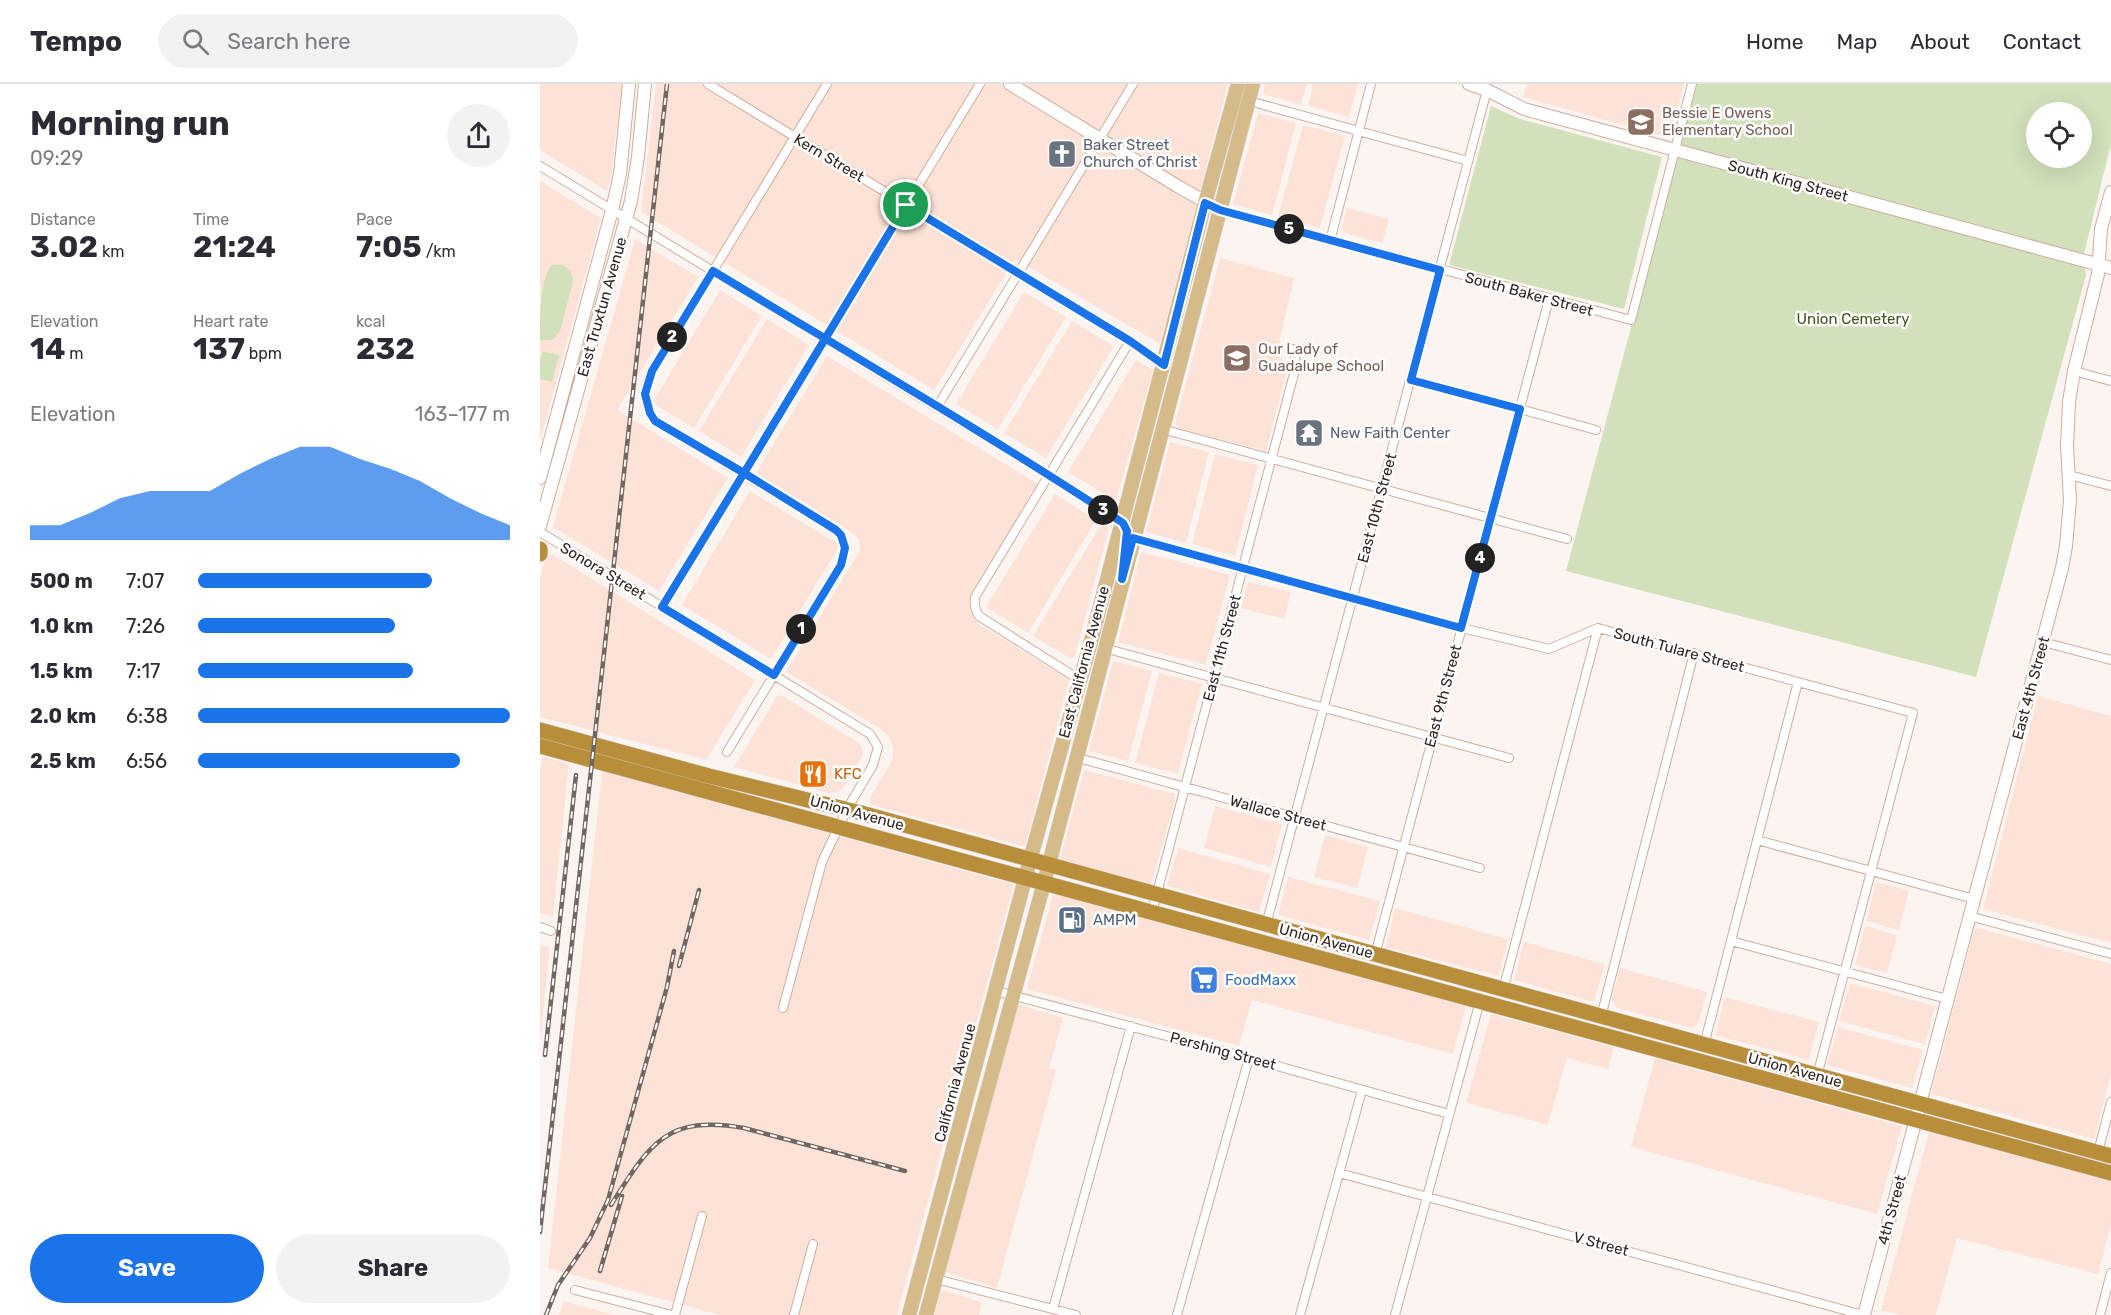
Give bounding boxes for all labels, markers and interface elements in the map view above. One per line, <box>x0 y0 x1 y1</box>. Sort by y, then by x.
search box <box>158 14 578 68</box>
text: Tempo <box>30 25 122 58</box>
icon: search <box>179 25 212 58</box>
text: Search here <box>227 28 351 55</box>
text: Home <box>1746 29 1803 54</box>
text: Map <box>1836 29 1877 54</box>
text: About <box>1910 29 1970 54</box>
text: Contact <box>2003 29 2081 54</box>
map controls <box>2026 102 2092 168</box>
button: locate <box>2026 102 2092 168</box>
text: Morning run <box>30 104 230 143</box>
button: share <box>447 104 510 167</box>
place label: Bessie E Owens Elementary School <box>1662 104 1793 139</box>
school or university icon: Bessie E Owens Elementary School <box>1625 106 1657 138</box>
street label: Kern Street <box>791 130 868 186</box>
place label: Baker Street Church of Christ <box>1083 136 1198 171</box>
church icon: Baker Street Church of Christ <box>1046 138 1078 170</box>
text: 09:29 <box>30 146 83 170</box>
street label: South King Street <box>1726 156 1850 206</box>
pin <box>880 179 931 230</box>
icon: arrive <box>889 188 922 221</box>
text: Distance <box>30 210 96 229</box>
text: Time <box>193 210 229 229</box>
text: Pace <box>356 210 393 229</box>
pin: 5 <box>1274 214 1304 244</box>
text: 5 <box>1284 219 1294 238</box>
text: 3.02 <box>30 229 98 265</box>
text: 21:24 <box>193 229 276 265</box>
text: 7:05 <box>356 229 422 265</box>
street label: East Truxtun Avenue <box>573 235 631 379</box>
text: km <box>98 242 124 261</box>
text: /km <box>422 242 456 261</box>
street label: South Baker Street <box>1463 268 1595 320</box>
park label: Union Cemetery <box>1797 310 1909 328</box>
text: Elevation <box>30 312 99 331</box>
text: Heart rate <box>193 312 268 331</box>
text: kcal <box>356 312 385 331</box>
pin: 2 <box>657 322 687 352</box>
text: 2 <box>667 327 677 346</box>
text: 14 <box>30 331 65 367</box>
text: 137 <box>193 331 245 367</box>
text: 232 <box>356 331 415 367</box>
place label: Our Lady of Guadalupe School <box>1258 340 1384 375</box>
school or university icon: Our Lady of Guadalupe School <box>1221 342 1253 374</box>
text: m <box>65 344 84 363</box>
text: bpm <box>245 344 282 363</box>
text: Elevation <box>30 402 116 426</box>
text: 163–177 m <box>415 402 510 426</box>
temple icon: New Faith Center <box>1293 417 1325 449</box>
place label: New Faith Center <box>1330 424 1451 442</box>
street label: East 10th Street <box>1354 451 1400 565</box>
pin: 3 <box>1088 495 1118 525</box>
text: 3 <box>1098 500 1108 519</box>
street label: Sonora Street <box>557 538 649 604</box>
pin: 4 <box>1465 543 1495 573</box>
text: 4 <box>1475 548 1485 567</box>
text: 500 m <box>30 569 93 593</box>
text: 7:07 <box>126 569 164 593</box>
street label: East California Avenue <box>1055 584 1113 740</box>
street label: East 11th Street <box>1199 593 1245 703</box>
text: 1.0 km <box>30 614 93 638</box>
text: 7:26 <box>126 614 165 638</box>
pin: 1 <box>786 614 816 644</box>
text: 1 <box>797 619 805 638</box>
street label: South Tulare Street <box>1612 624 1747 676</box>
street label: East 4th Street <box>2009 634 2053 741</box>
street label: East 9th Street <box>1421 643 1465 749</box>
text: 1.5 km <box>30 659 93 683</box>
text: 7:17 <box>126 659 160 683</box>
text: 2.0 km <box>30 704 96 728</box>
text: 6:38 <box>126 704 168 728</box>
text: 2.5 km <box>30 749 96 773</box>
text: 6:56 <box>126 749 167 773</box>
restaurant icon: KFC <box>797 758 829 790</box>
place label: KFC <box>834 765 862 783</box>
street label: Wallace Street <box>1228 791 1328 835</box>
street label: Union Avenue <box>808 792 906 834</box>
fuel station icon: AMPM <box>1056 904 1088 936</box>
place label: AMPM <box>1093 911 1137 929</box>
street label: Union Avenue <box>1277 920 1375 962</box>
supermarket icon: FoodMaxx <box>1188 964 1220 996</box>
place label: FoodMaxx <box>1225 971 1296 989</box>
street label: California Avenue <box>930 1022 980 1144</box>
street label: Pershing Street <box>1168 1028 1278 1074</box>
street label: Union Avenue <box>1746 1049 1844 1091</box>
street label: 4th Street <box>1874 1173 1910 1247</box>
street label: V Street <box>1571 1228 1631 1260</box>
button: Save <box>30 1234 264 1303</box>
button: Share <box>276 1234 510 1303</box>

